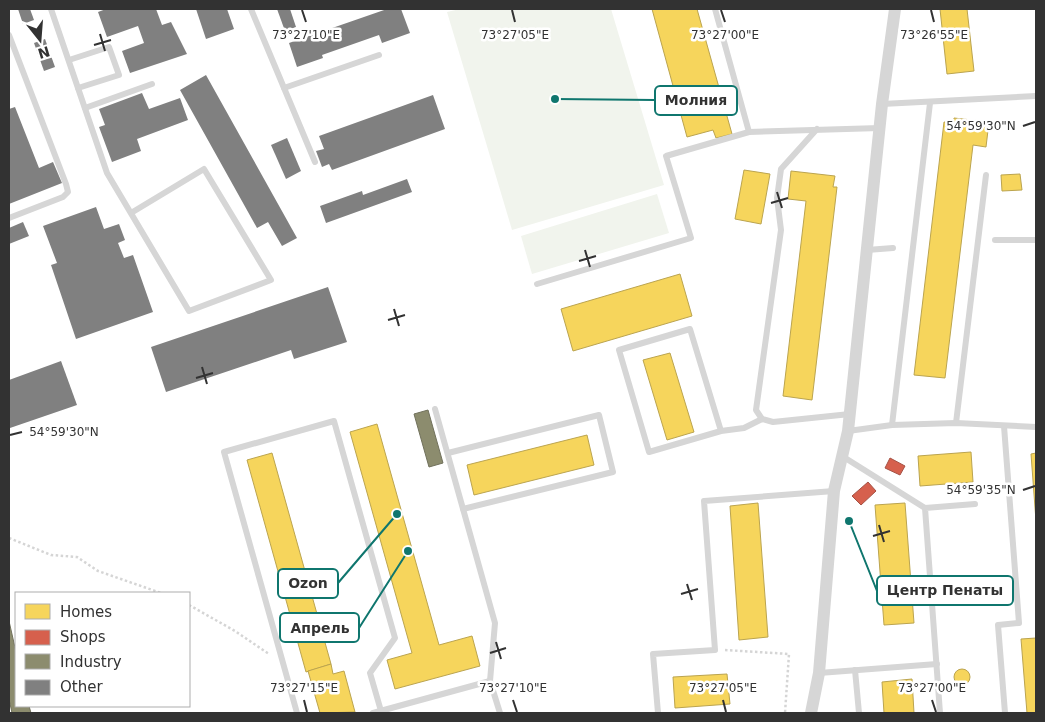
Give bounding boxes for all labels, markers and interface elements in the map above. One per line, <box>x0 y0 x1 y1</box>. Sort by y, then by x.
north arrow <box>15 15 65 65</box>
text: 73°27'10"E <box>272 28 340 42</box>
text: 73°27'05"E <box>481 28 549 42</box>
text: 73°27'00"E <box>691 28 759 42</box>
text: 73°26'55"E <box>900 28 968 42</box>
text: N <box>36 43 52 62</box>
callout: Молния <box>655 86 737 115</box>
text: Молния <box>665 92 727 108</box>
text: 54°59'30"N <box>946 119 1016 133</box>
text: 54°59'30"N <box>29 425 99 439</box>
text: 54°59'35"N <box>946 483 1016 497</box>
callout: Ozon <box>278 569 338 598</box>
text: Ozon <box>288 575 328 591</box>
callout: Центр Пенаты <box>877 576 1013 605</box>
text: Центр Пенаты <box>887 582 1003 598</box>
legend <box>15 592 190 707</box>
text: Homes <box>60 603 112 621</box>
callout: Апрель <box>280 613 359 642</box>
text: Апрель <box>290 620 350 636</box>
text: Shops <box>60 628 106 646</box>
text: Industry <box>60 653 122 671</box>
text: Other <box>60 678 103 696</box>
text: 73°27'15"E <box>270 681 338 695</box>
text: 73°27'10"E <box>479 681 547 695</box>
text: 73°27'05"E <box>689 681 757 695</box>
text: 73°27'00"E <box>898 681 966 695</box>

